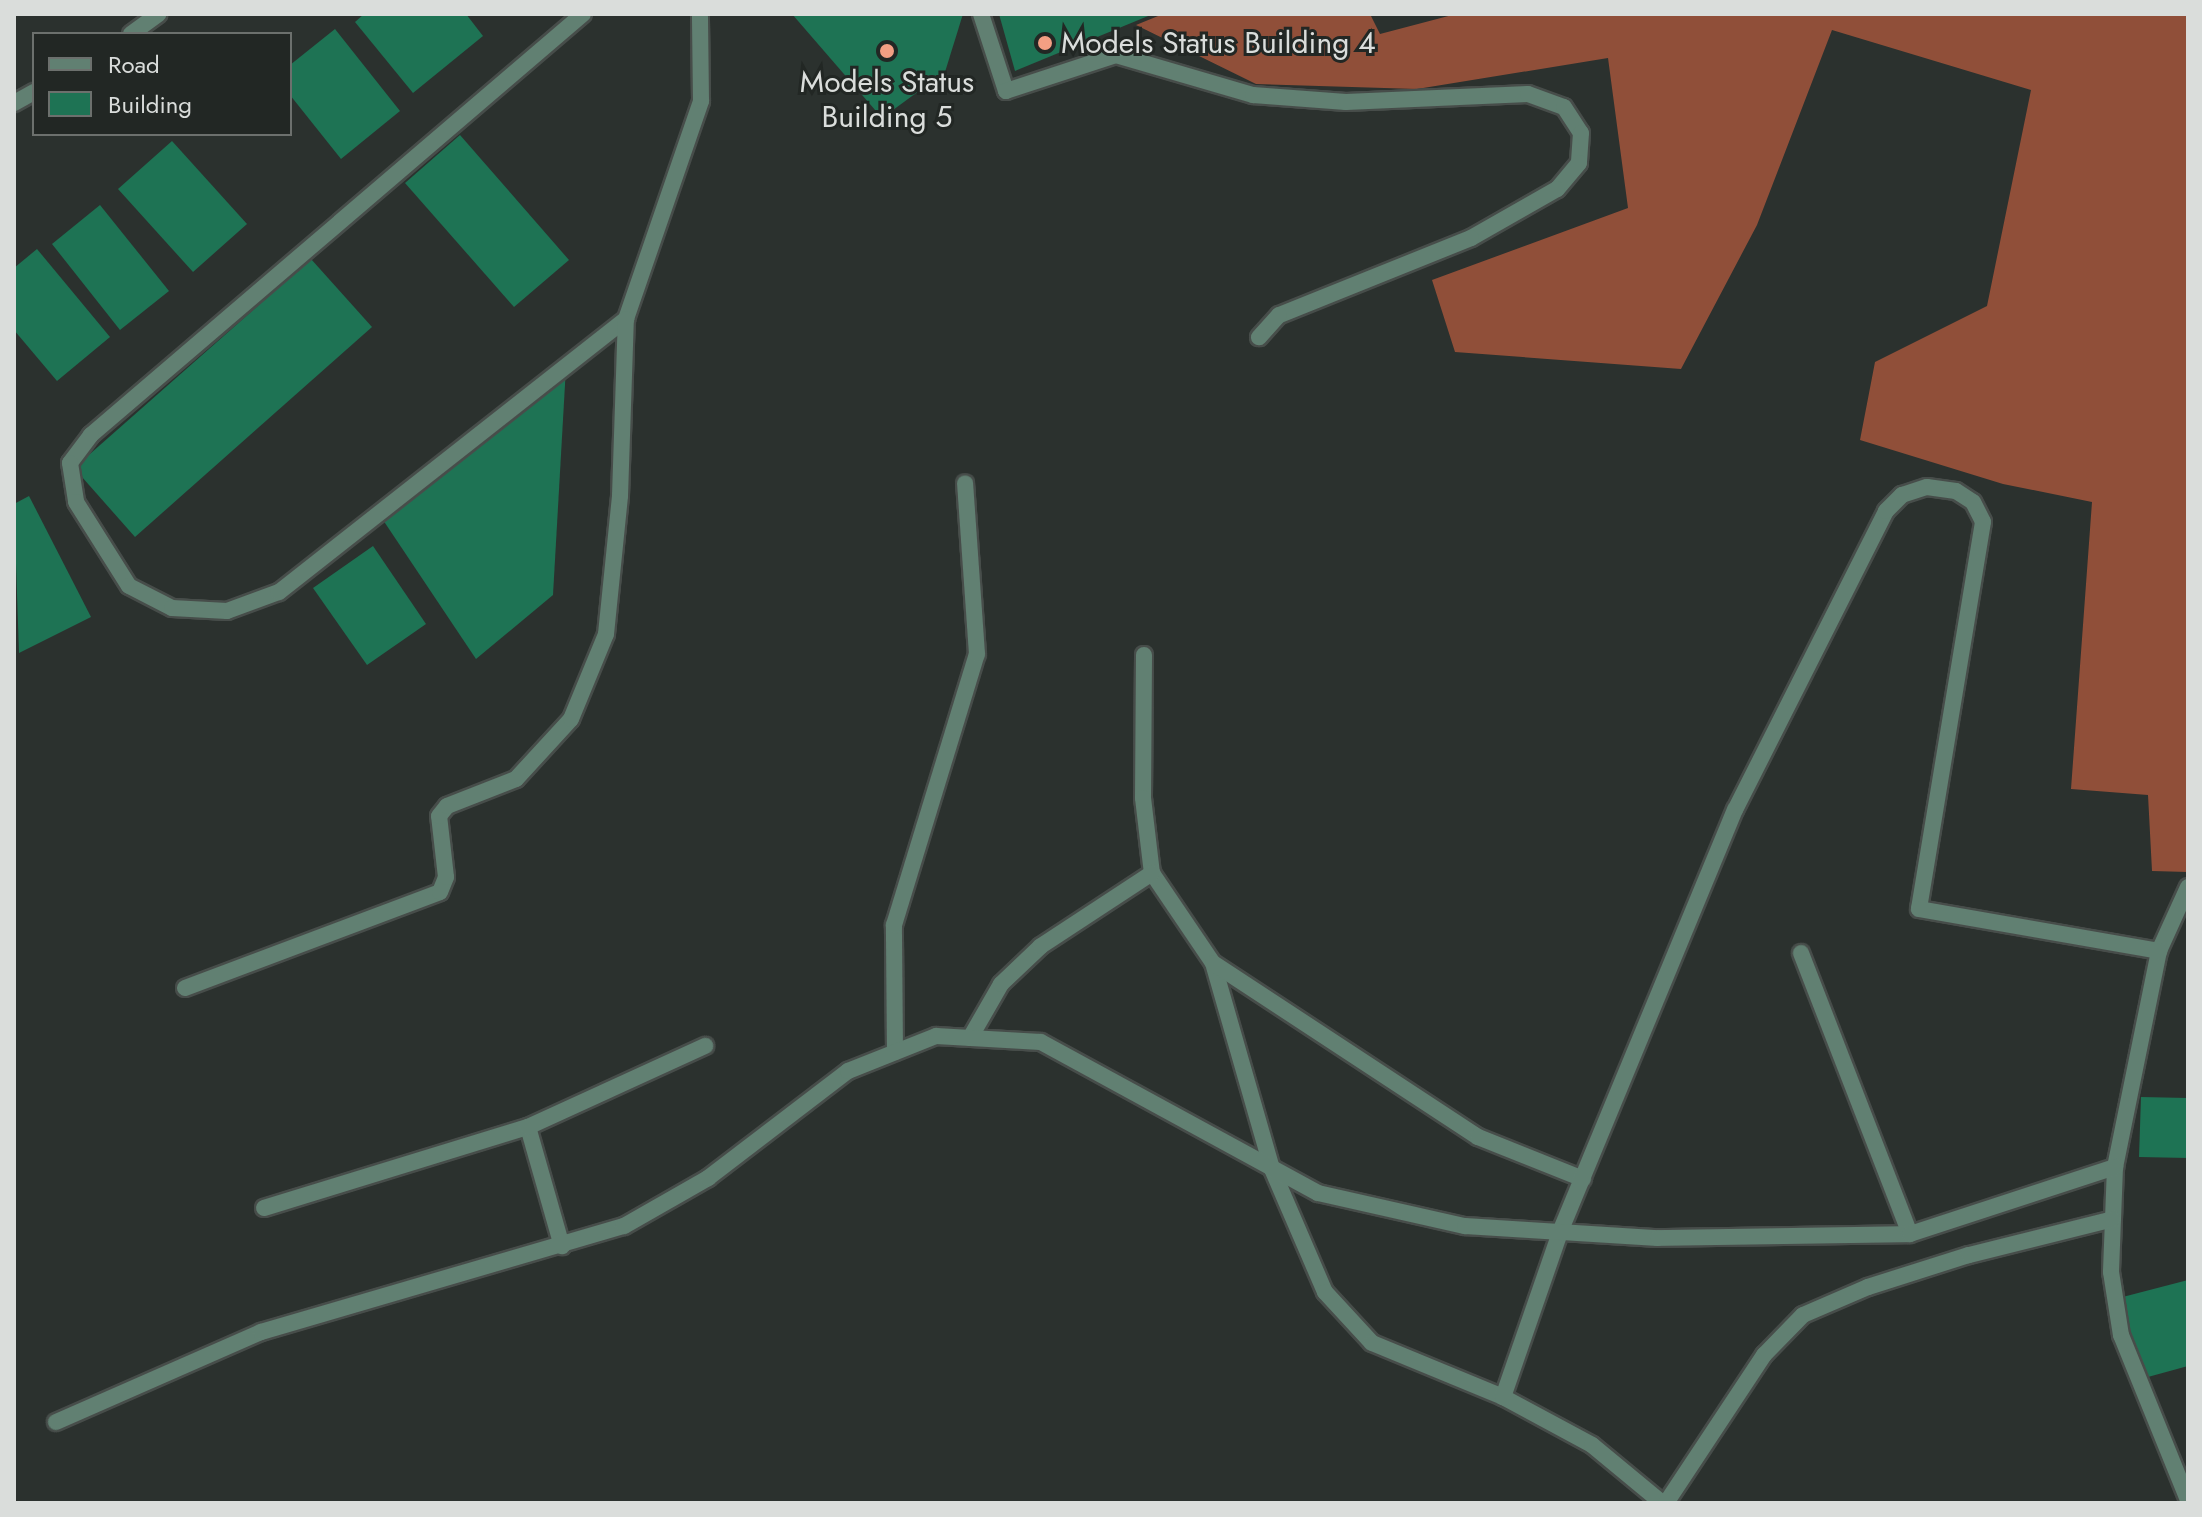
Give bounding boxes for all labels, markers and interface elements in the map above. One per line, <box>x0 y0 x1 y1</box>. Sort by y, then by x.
place label: Models Status Building 4 <box>1061 25 1376 61</box>
legend <box>32 32 292 136</box>
marker: Models Status Building 4 <box>1036 34 1054 52</box>
marker: Models Status Building 5 <box>878 42 896 60</box>
text: Road <box>108 47 160 82</box>
place label: Models Status Building 5 <box>800 64 974 134</box>
text: Building <box>108 87 192 122</box>

